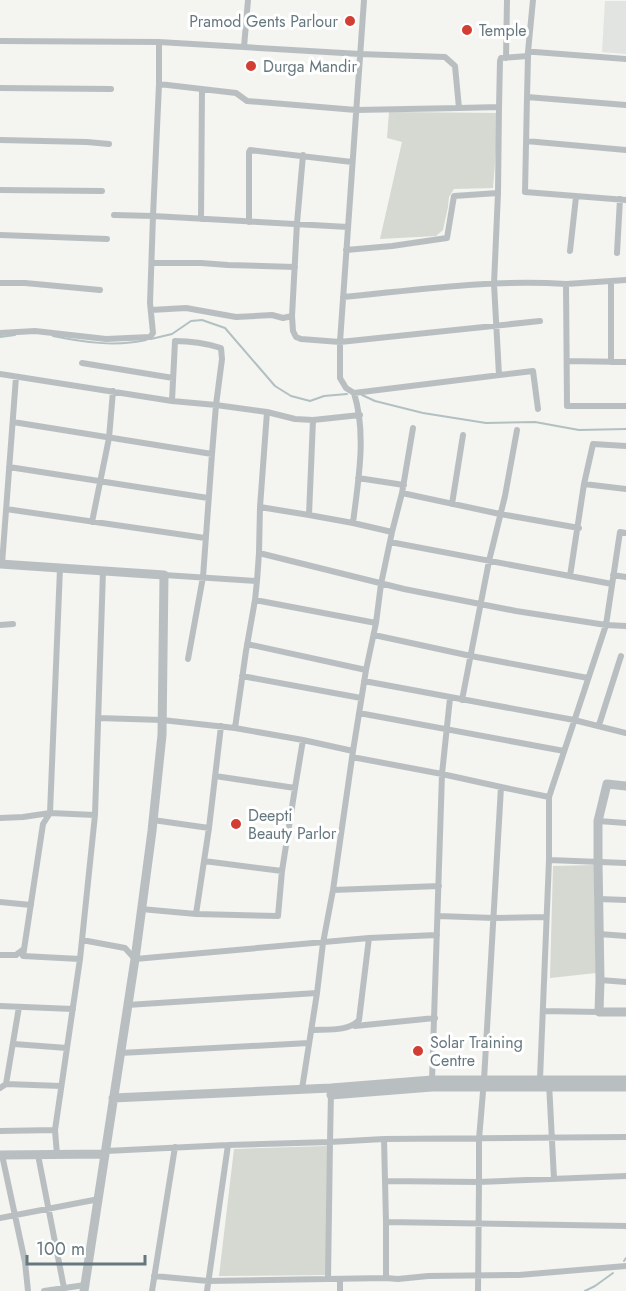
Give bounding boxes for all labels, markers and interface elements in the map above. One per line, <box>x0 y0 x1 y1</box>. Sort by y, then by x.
place label: Pramod Gents Parlour <box>189 10 338 33</box>
marker: Pramod Gents Parlour <box>343 14 357 28</box>
place label: Temple <box>479 19 527 42</box>
marker: Temple <box>460 23 474 37</box>
place label: Durga Mandir <box>263 55 357 78</box>
marker: Durga Mandir <box>244 59 258 73</box>
place label: Deepti Beauty Parlor <box>248 804 337 845</box>
marker: Deepti Beauty Parlor <box>229 817 243 831</box>
place label: Solar Training Centre <box>430 1031 523 1072</box>
marker: Solar Training Centre <box>411 1044 425 1058</box>
scale bar <box>27 1228 146 1266</box>
text: 100 m <box>36 1236 85 1262</box>

